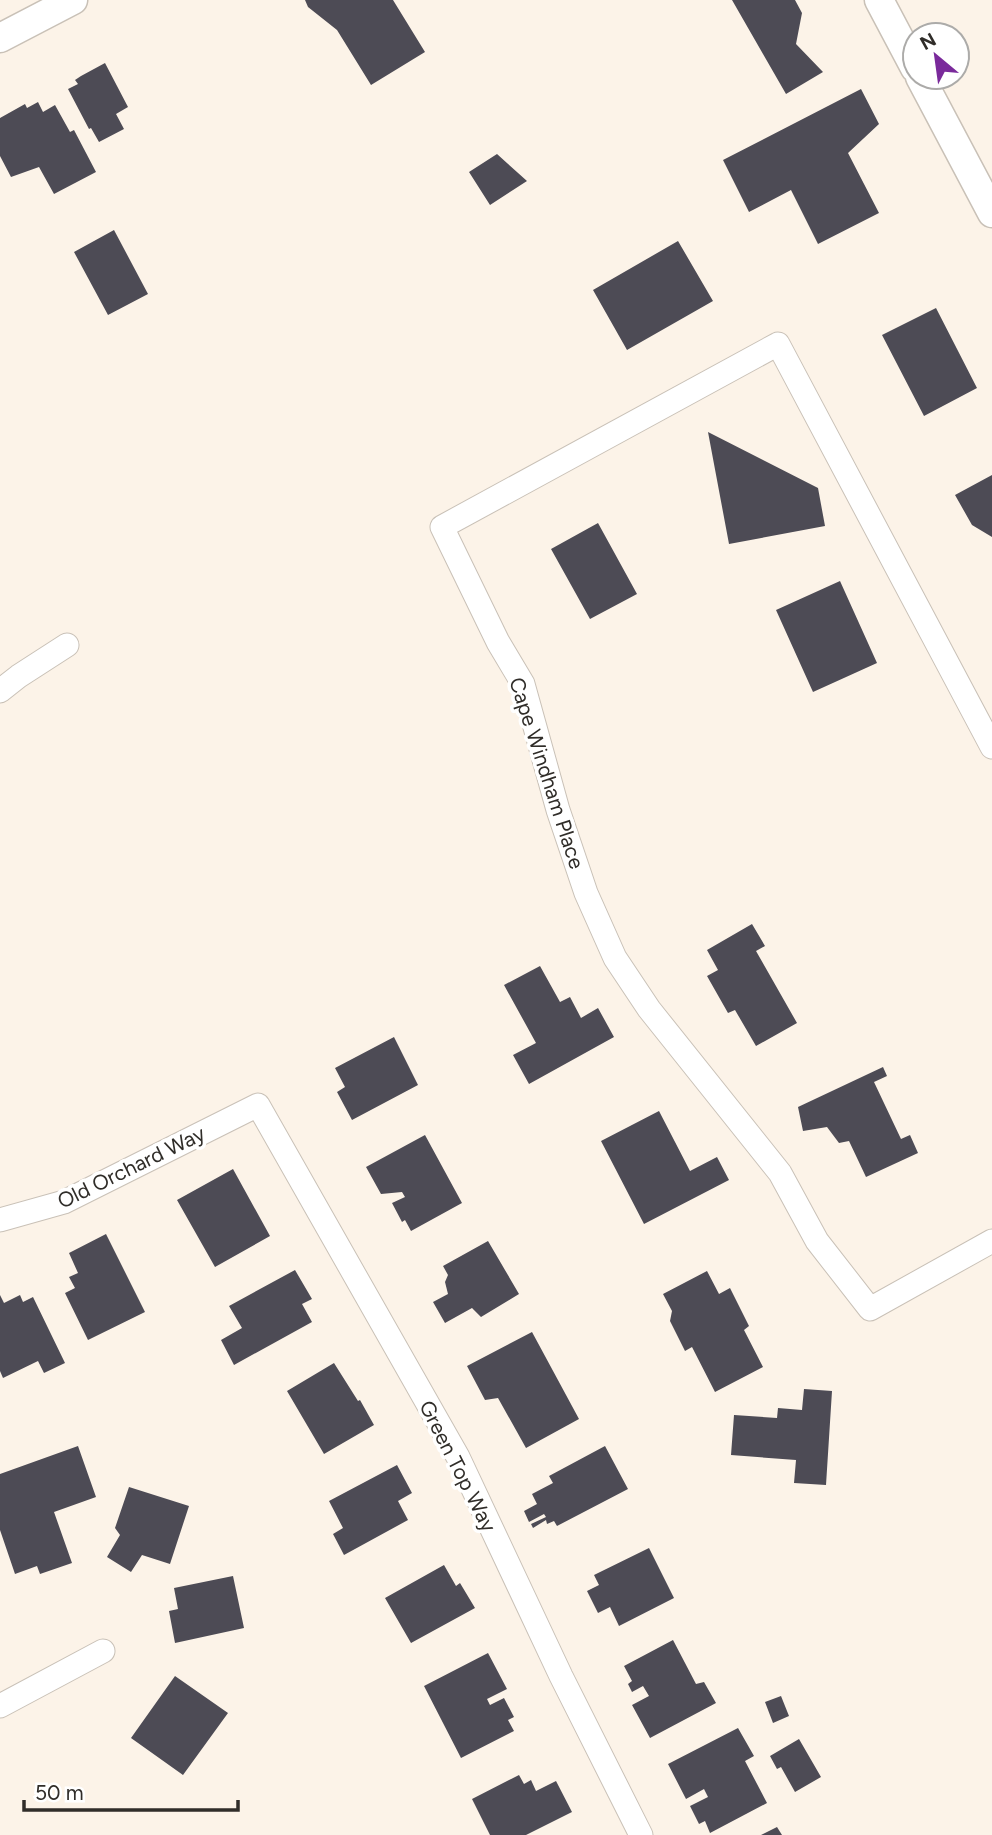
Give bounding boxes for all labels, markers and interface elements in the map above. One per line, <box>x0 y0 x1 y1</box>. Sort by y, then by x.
north arrow <box>901 21 971 91</box>
text: N <box>916 28 940 55</box>
street label: Cape Windham Place <box>504 674 590 872</box>
street label: Old Orchard Way <box>53 1120 209 1214</box>
street label: Green Top Way <box>414 1396 502 1536</box>
scale bar <box>24 1769 238 1813</box>
text: 50 m <box>35 1780 84 1805</box>

